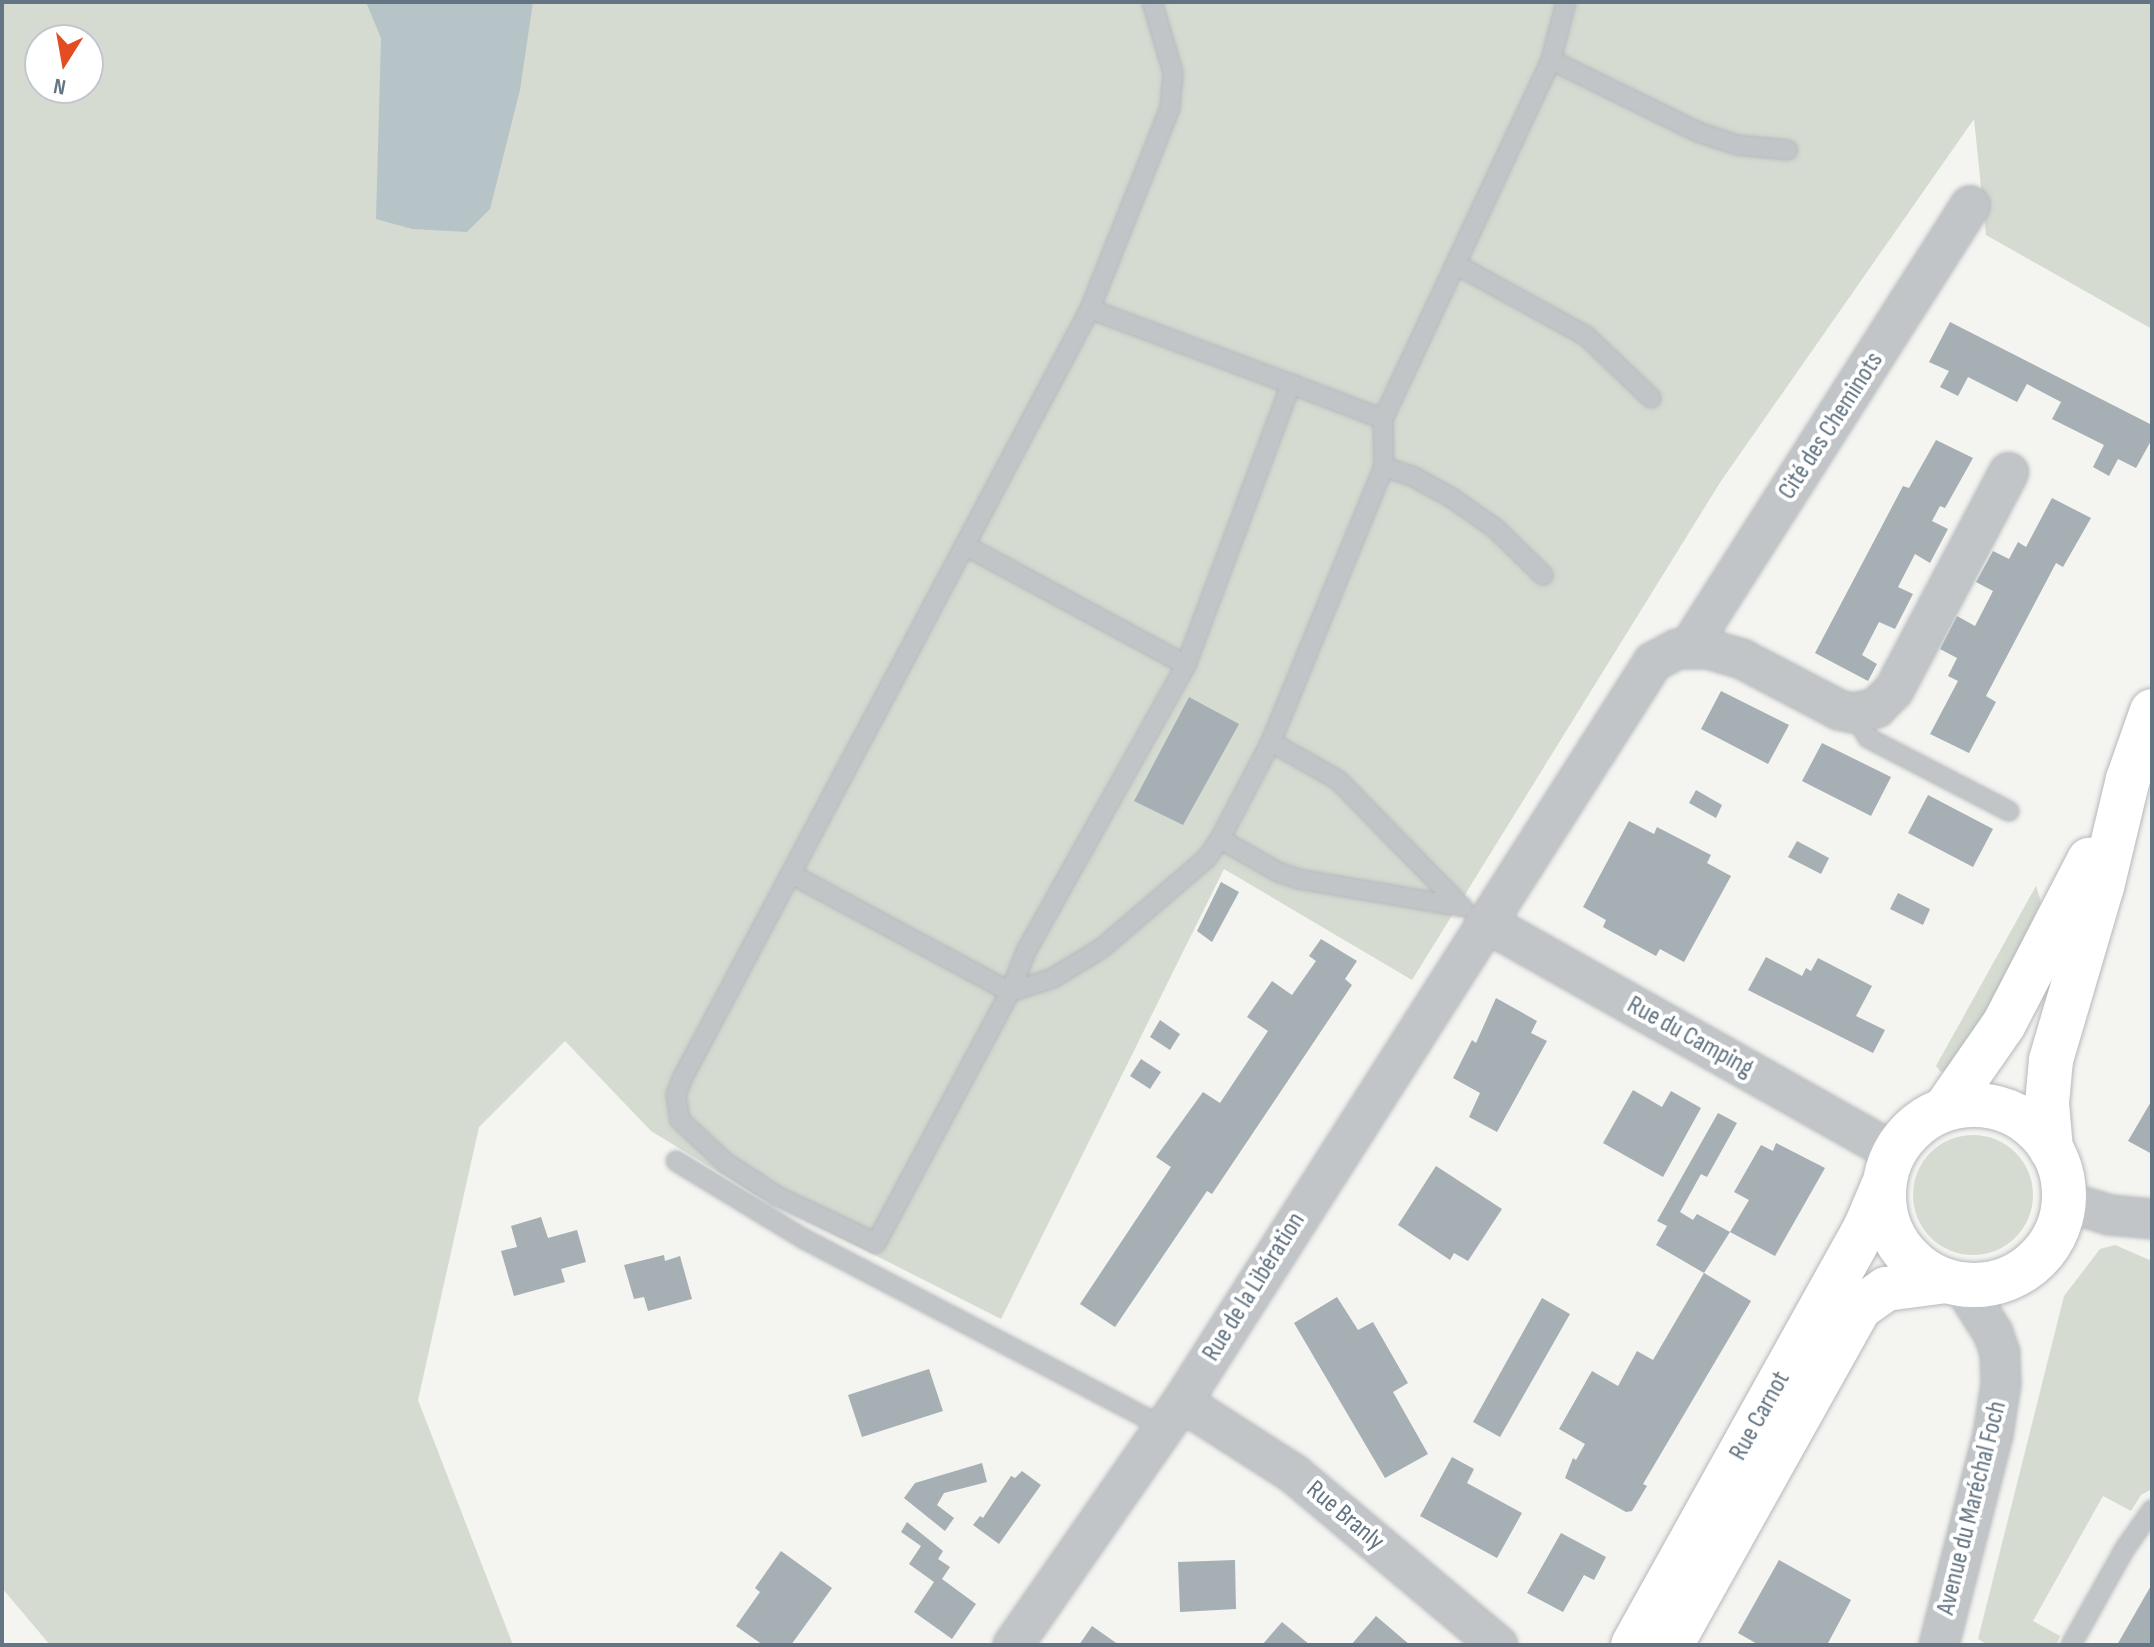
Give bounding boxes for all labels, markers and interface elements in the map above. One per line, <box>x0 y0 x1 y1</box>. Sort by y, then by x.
north arrow <box>24 24 104 104</box>
text: N <box>51 72 68 100</box>
street label: Cité des Cheminots <box>1772 347 1890 505</box>
street label: Rue du Camping <box>1622 990 1758 1084</box>
street label: Rue de la Libération <box>1196 1207 1312 1367</box>
street label: Rue Carnot <box>1723 1366 1797 1466</box>
street label: Avenue du Maréchal Foch <box>1930 1398 2014 1618</box>
street label: Rue Branly <box>1300 1474 1390 1558</box>

